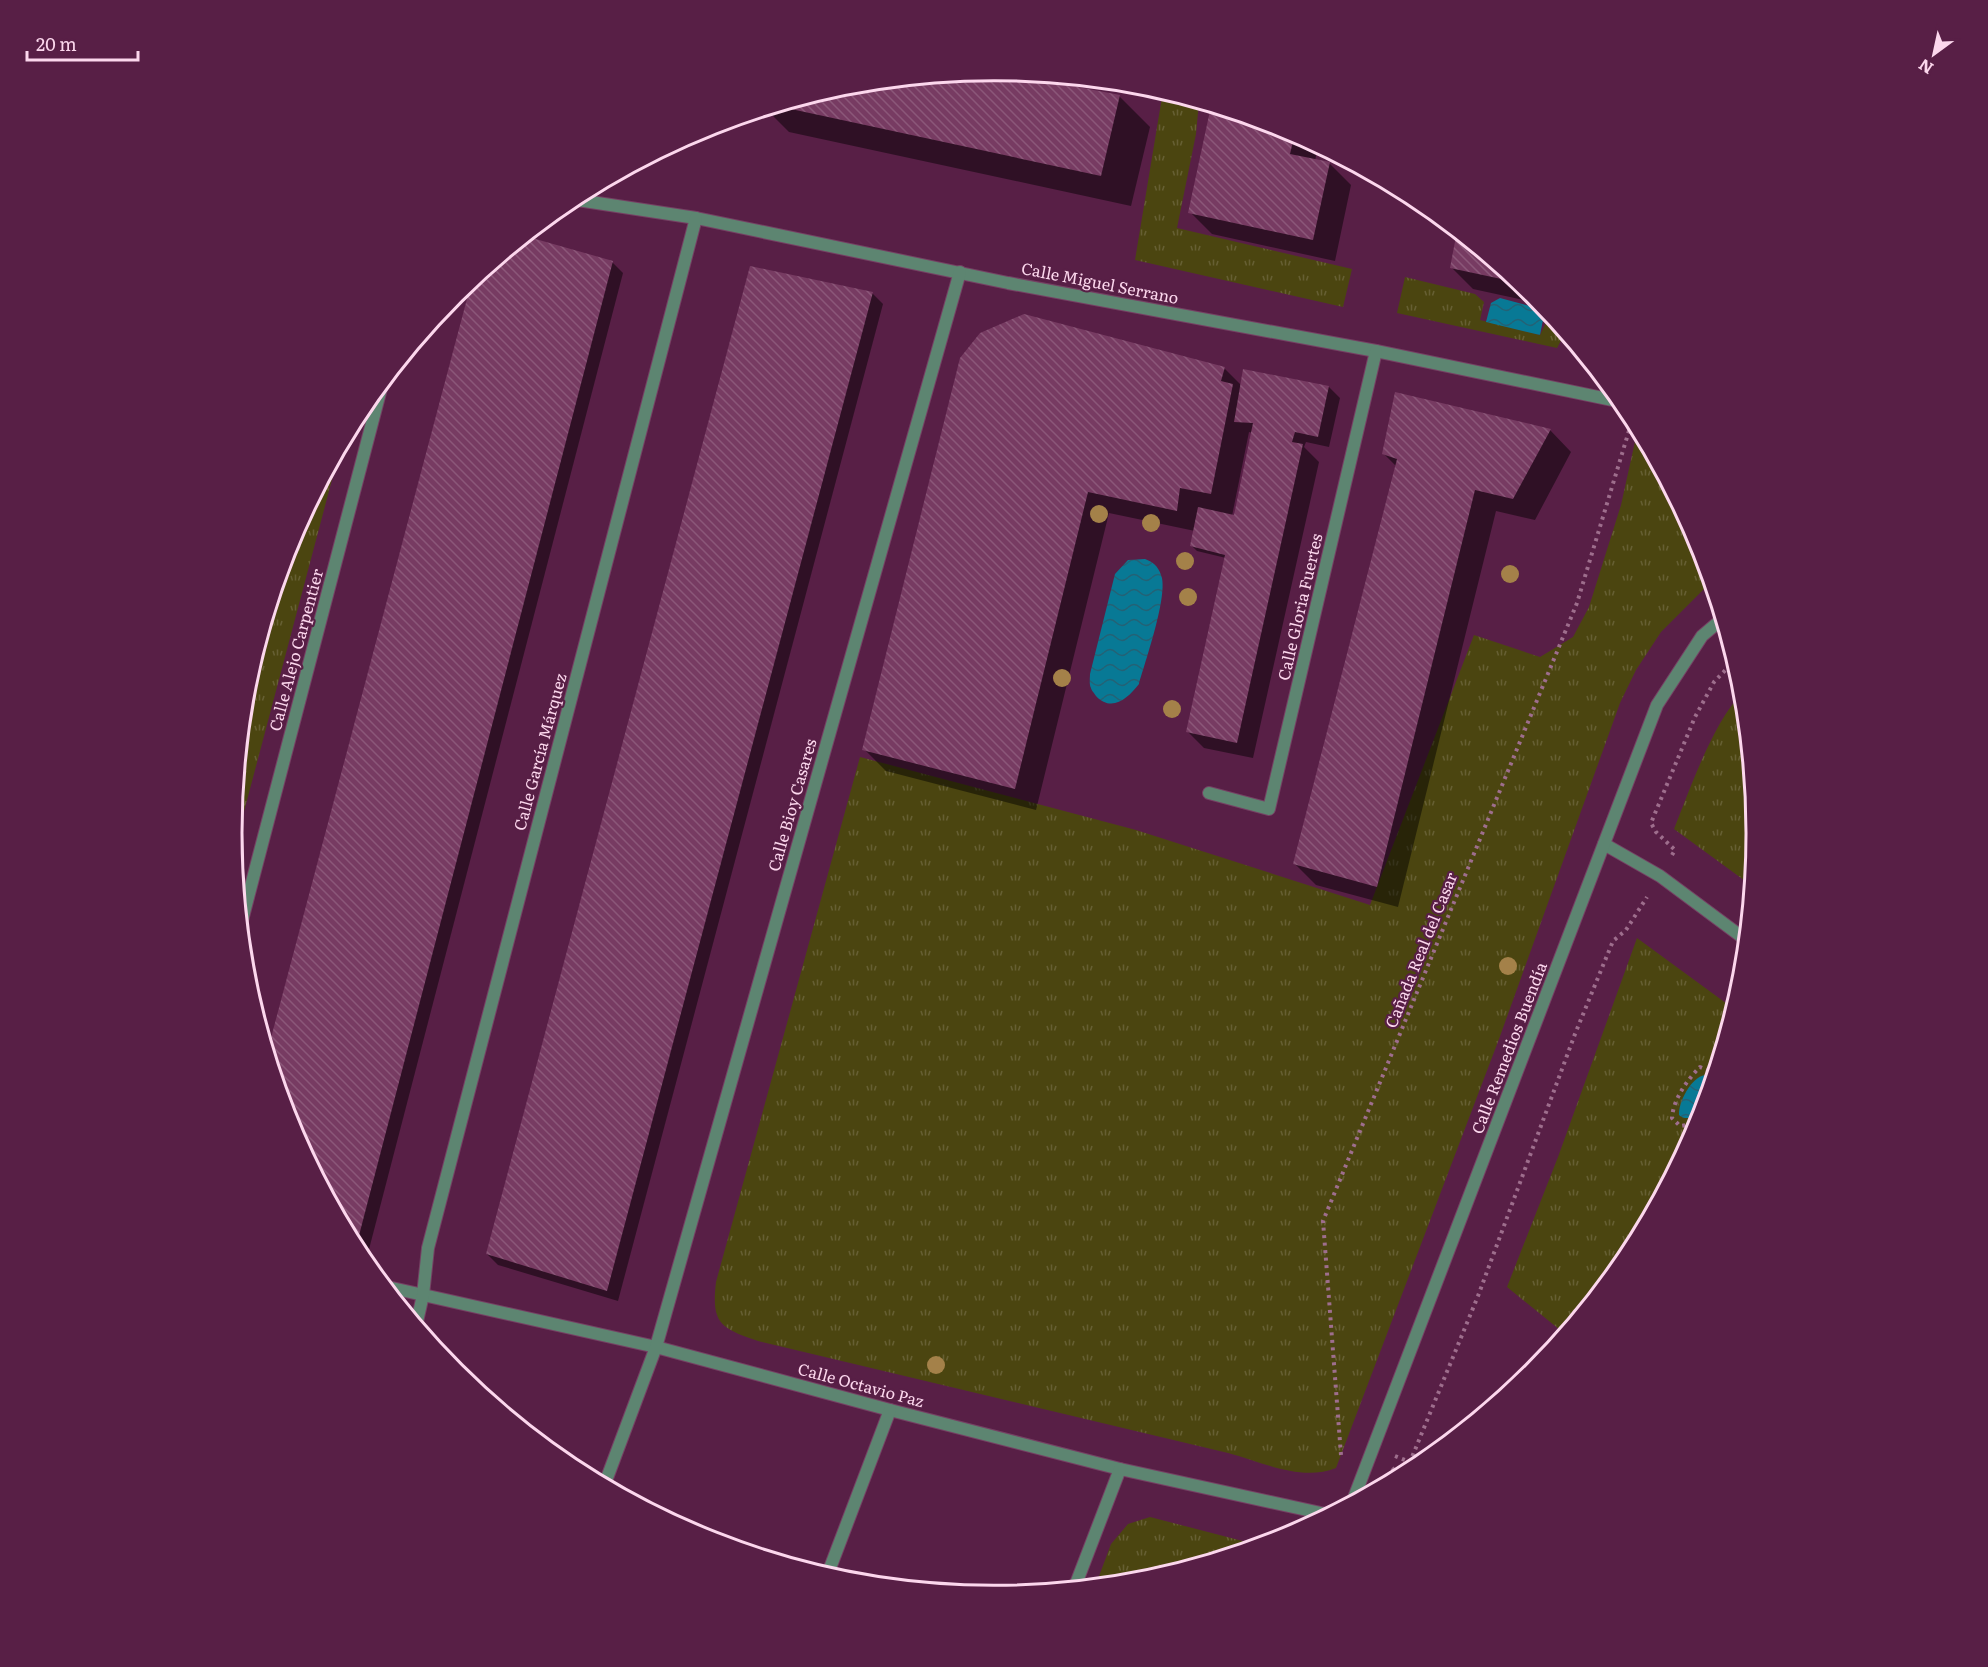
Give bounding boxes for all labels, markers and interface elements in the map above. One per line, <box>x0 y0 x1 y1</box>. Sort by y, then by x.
scale bar <box>27 24 138 62</box>
north arrow <box>1904 24 1964 84</box>
text: 20 m <box>36 30 77 57</box>
text: N <box>1913 54 1937 81</box>
street label: Calle Miguel Serrano <box>1019 255 1181 309</box>
street label: Calle Gloria Fuertes <box>1270 531 1328 683</box>
street label: Calle Alejo Carpentier <box>262 565 328 734</box>
street label: Calle García Márquez <box>506 670 572 833</box>
street label: Calle Bioy Casares <box>761 736 821 874</box>
street label: Cañada Real del Casar <box>1378 868 1462 1031</box>
street label: Calle Remedios Buendía <box>1464 958 1552 1137</box>
street label: Calle Octavio Paz <box>796 1356 927 1412</box>

